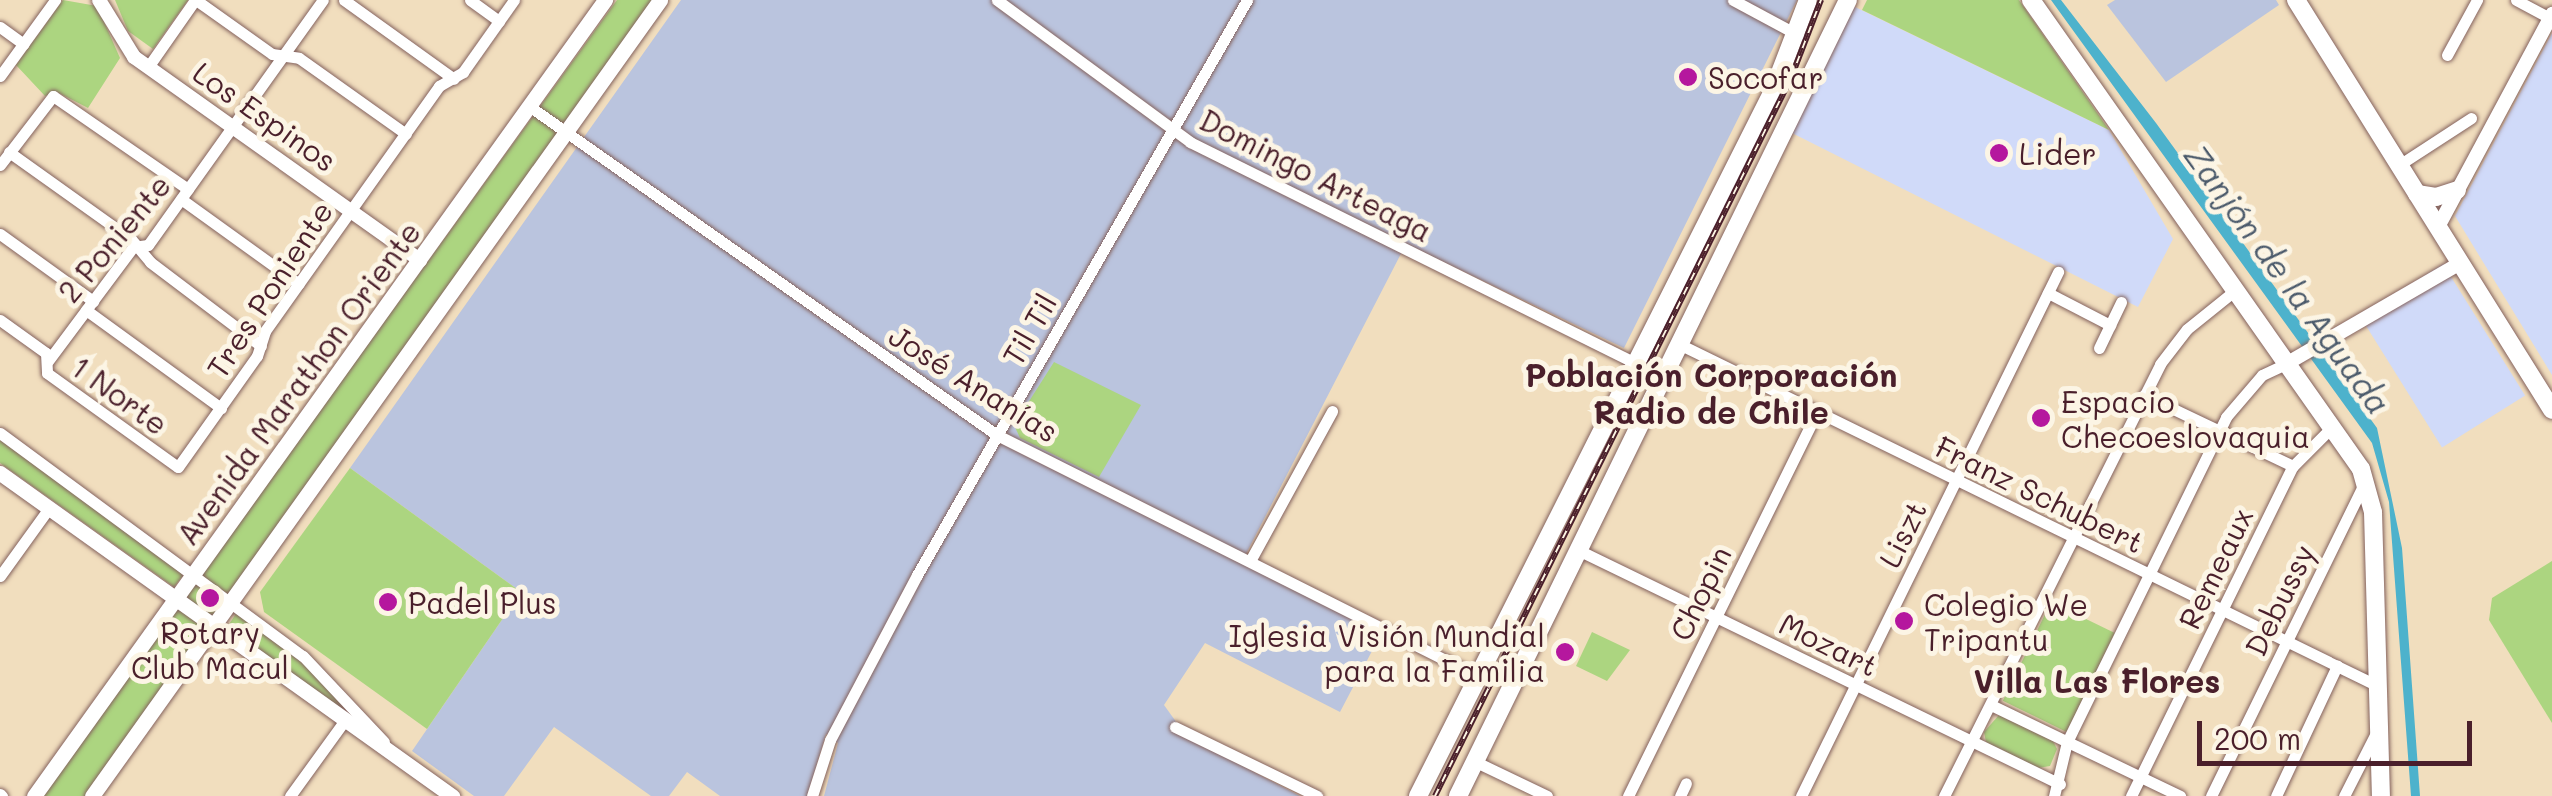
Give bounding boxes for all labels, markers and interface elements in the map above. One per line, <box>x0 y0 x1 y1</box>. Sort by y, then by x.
street label: Los Espinos <box>187 54 343 178</box>
place label: Socofar <box>1708 59 1824 95</box>
marker: Socofar <box>1677 66 1699 88</box>
street label: Domingo Arteaga <box>1194 101 1438 249</box>
place label: Lider <box>2019 135 2097 171</box>
water label: Zanjón de la Aguada <box>2177 137 2399 421</box>
marker: Lider <box>1988 142 2010 164</box>
street label: 2 Poniente <box>50 167 178 309</box>
street label: Tres Poniente <box>199 194 339 384</box>
street label: Avenida Marathon Oriente <box>169 214 427 552</box>
street label: Til Til <box>994 287 1064 371</box>
street label: José Ananías <box>883 317 1065 449</box>
street label: 1 Norte <box>65 348 175 442</box>
district label: Población Corporación Radio de Chile <box>1525 356 1897 431</box>
place label: Espacio Checoeslovaquia <box>2061 383 2310 454</box>
marker: Espacio Checoeslovaquia <box>2030 407 2052 429</box>
street label: Franz Schubert <box>1930 428 2150 560</box>
street label: Liszt <box>1871 495 1933 573</box>
street label: Remeaux <box>2170 501 2260 635</box>
street label: Debussy <box>2237 538 2321 662</box>
street label: Chopin <box>1662 540 1738 646</box>
place label: Padel Plus <box>408 584 557 620</box>
place label: Colegio We Tripantu <box>1924 586 2088 656</box>
marker: Rotary Club Macul <box>199 587 221 609</box>
marker: Padel Plus <box>377 591 399 613</box>
street label: Mozart <box>1774 605 1884 683</box>
marker: Colegio We Tripantu <box>1893 610 1915 632</box>
place label: Rotary Club Macul <box>131 614 289 684</box>
place label: Iglesia Visión Mundial para la Familia <box>1229 617 1545 688</box>
marker: Iglesia Visión Mundial para la Familia <box>1554 641 1576 663</box>
district label: Villa Las Flores <box>1974 661 2220 699</box>
scale bar <box>2202 701 2477 763</box>
text: 200 m <box>2214 718 2301 758</box>

